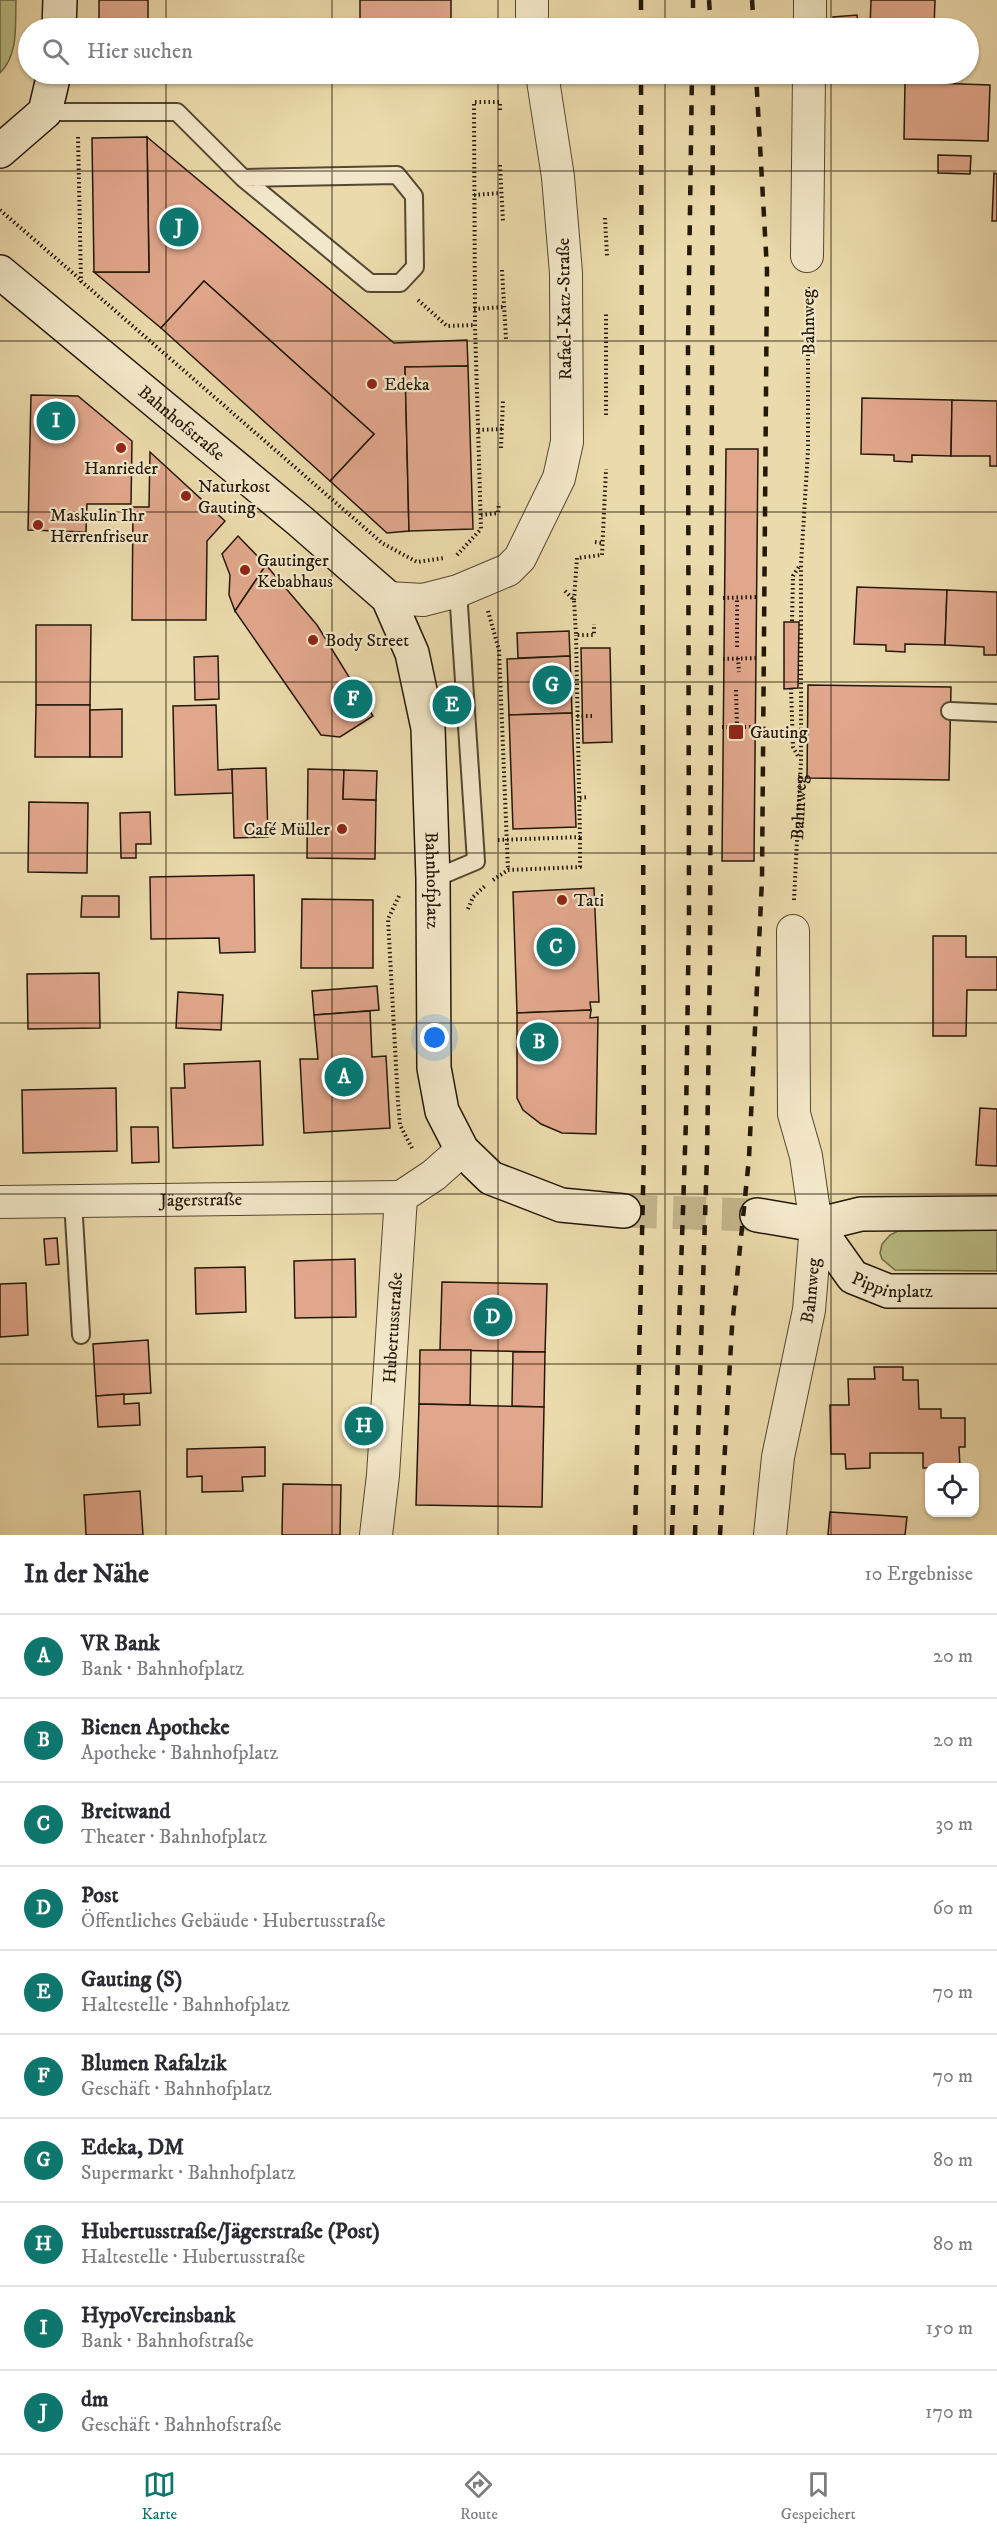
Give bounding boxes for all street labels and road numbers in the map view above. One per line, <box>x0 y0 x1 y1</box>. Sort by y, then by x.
street label: Rafael-Katz-Straße <box>553 238 577 380</box>
street label: Bahnweg <box>797 289 821 355</box>
street label: Bahnhofstraße <box>133 381 229 466</box>
street label: Bahnweg <box>787 774 812 840</box>
street label: Bahnhofplatz <box>419 831 443 929</box>
street label: Jägerstraße <box>158 1189 242 1212</box>
street label: Bahnweg <box>796 1257 825 1326</box>
street label: Pippinplatz <box>848 1268 933 1303</box>
street label: Hubertusstraße <box>379 1272 408 1384</box>

